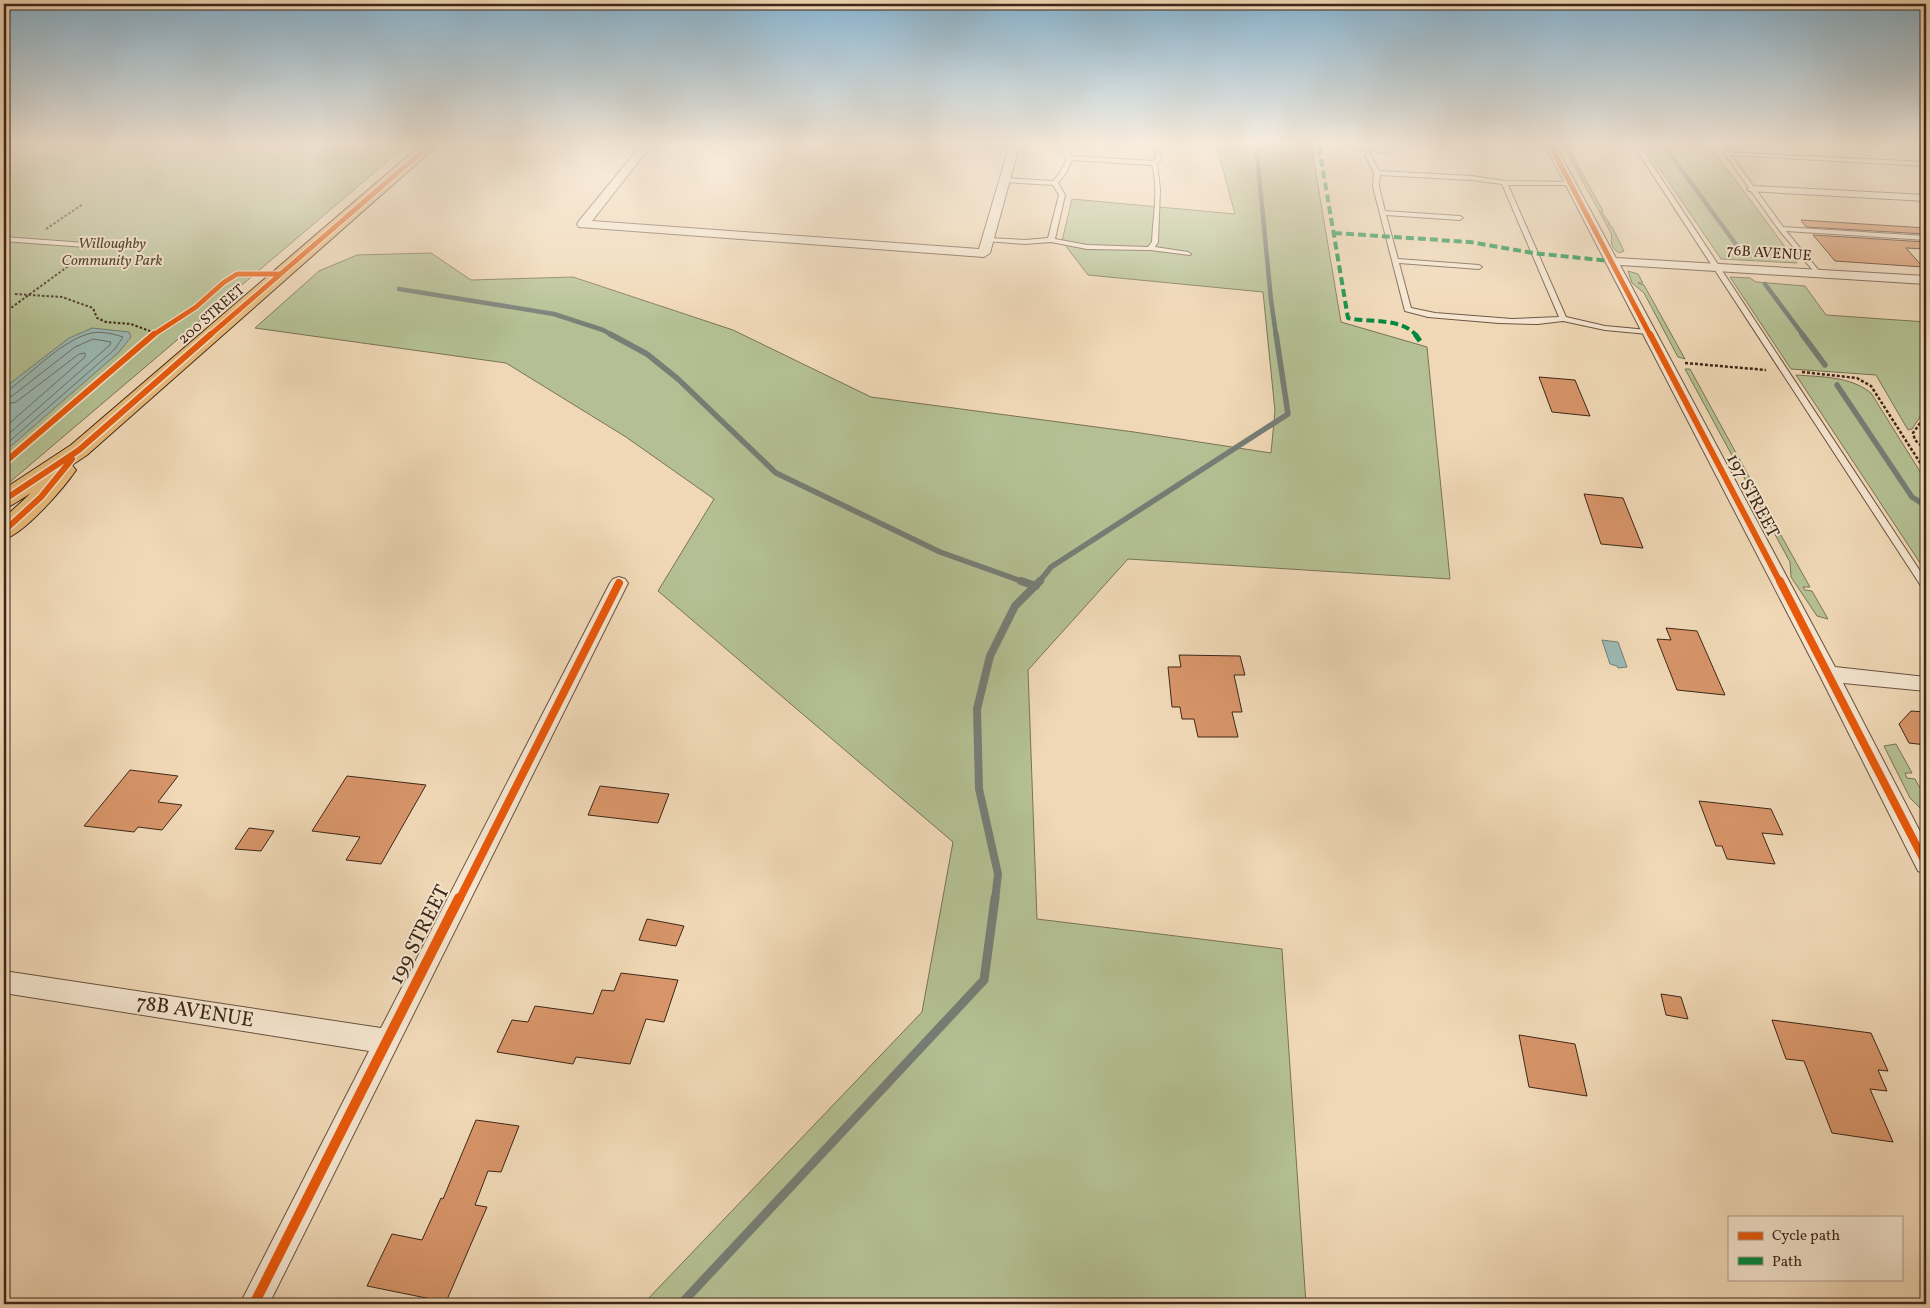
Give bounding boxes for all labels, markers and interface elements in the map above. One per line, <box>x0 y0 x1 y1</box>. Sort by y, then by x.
park label: Willoughby Community Park <box>61 234 163 272</box>
street label: 76B AVENUE <box>1726 241 1812 267</box>
street label: 200 STREET <box>174 280 250 350</box>
street label: 197 STREET <box>1719 449 1785 543</box>
street label: 199 STREET <box>382 880 458 990</box>
street label: 78B AVENUE <box>134 988 256 1036</box>
legend <box>1728 1216 1902 1280</box>
text: Cycle path <box>1772 1226 1840 1247</box>
text: Path <box>1772 1252 1802 1273</box>

